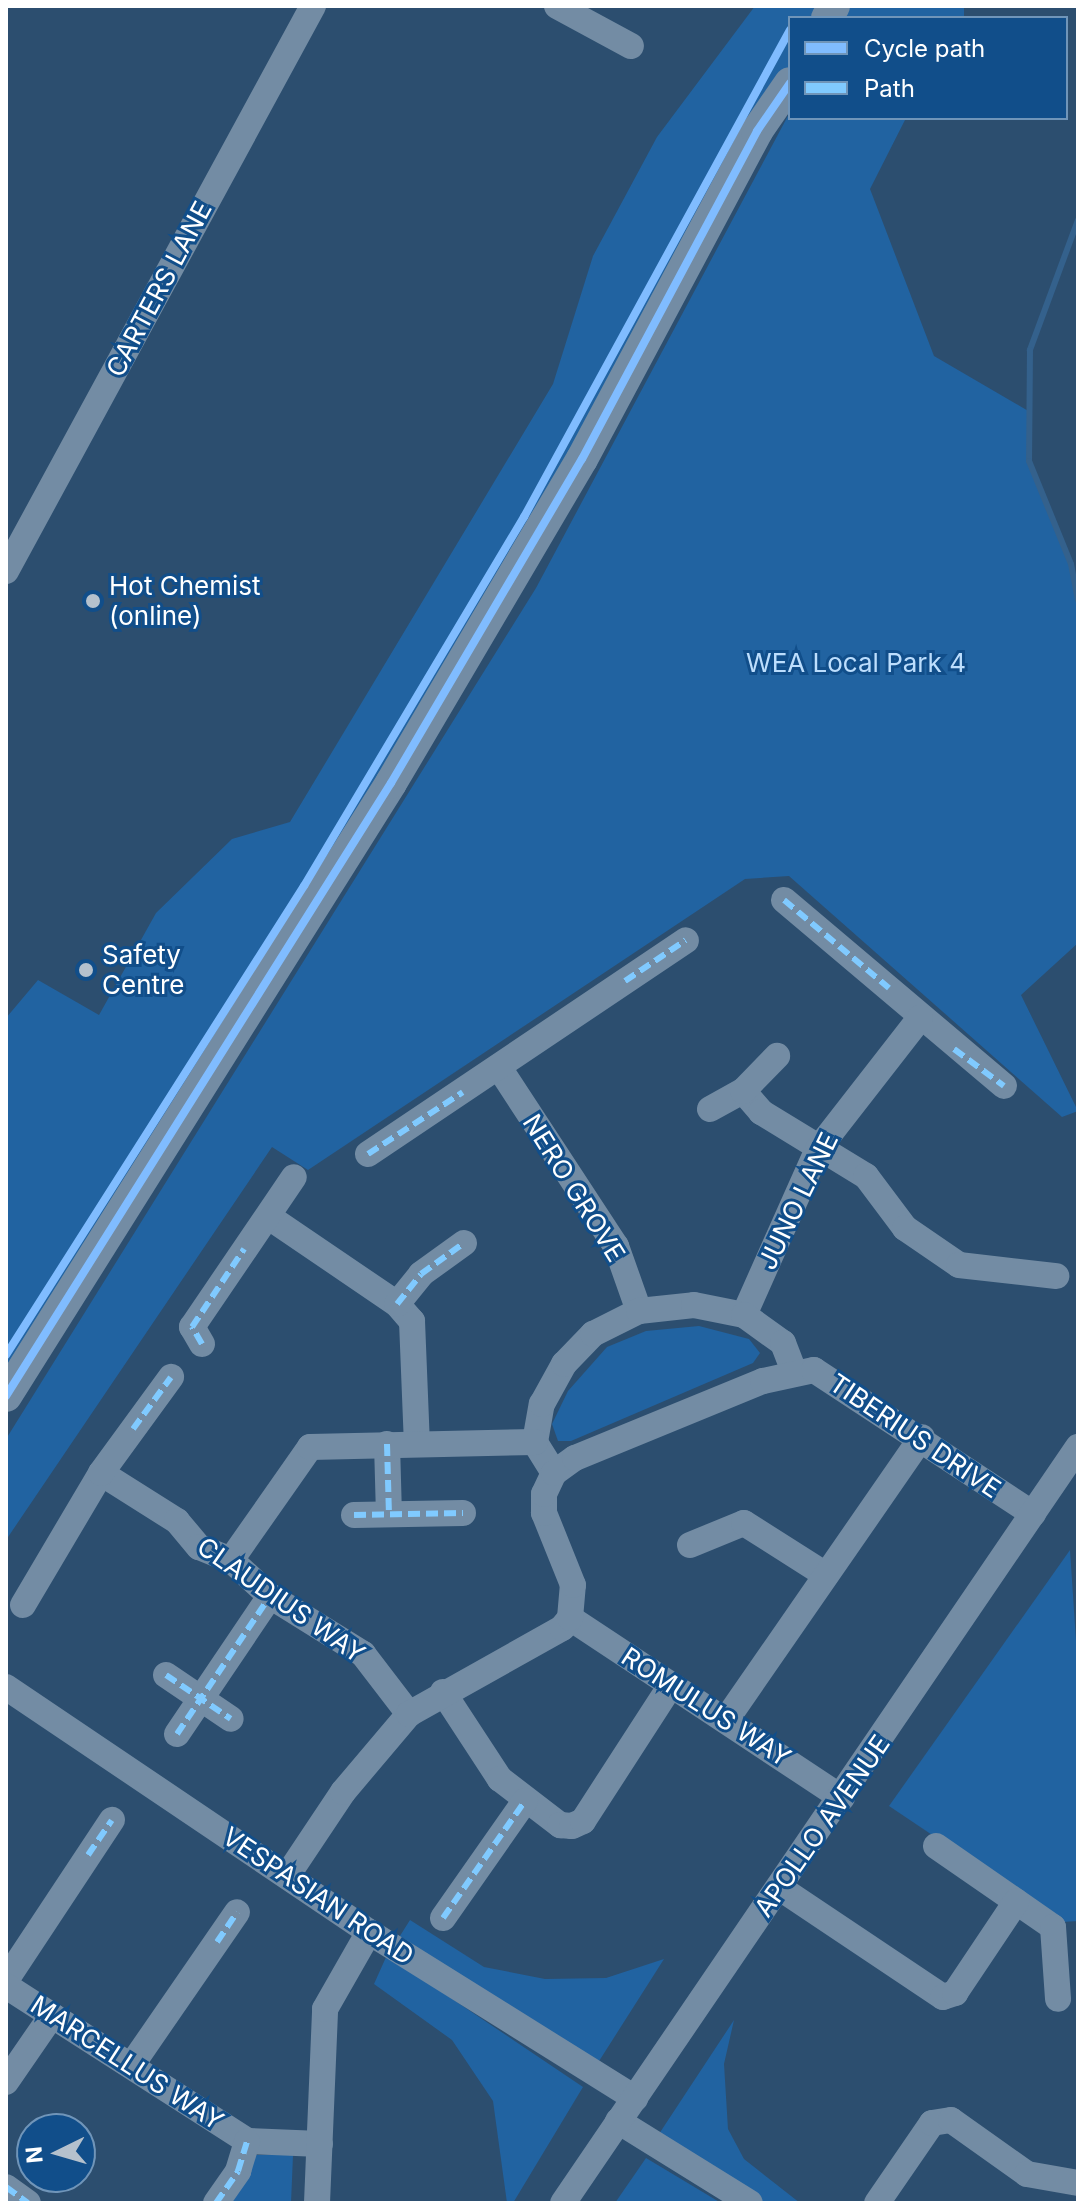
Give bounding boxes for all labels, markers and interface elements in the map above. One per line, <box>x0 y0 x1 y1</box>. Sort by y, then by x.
legend <box>788 16 1068 120</box>
text: Cycle path <box>864 34 985 63</box>
text: Path <box>864 74 915 103</box>
street label: CARTERS LANE <box>100 196 218 382</box>
place label: Hot Chemist (online) <box>109 570 261 632</box>
marker: Hot Chemist (online) <box>84 592 102 610</box>
park label: WEA Local Park 4 <box>746 647 966 679</box>
place label: Safety Centre <box>102 939 185 1000</box>
marker: Safety Centre <box>77 961 95 979</box>
street label: NERO GROVE <box>516 1109 632 1267</box>
street label: JUNO LANE <box>751 1127 845 1275</box>
street label: TIBERIUS DRIVE <box>824 1367 1006 1505</box>
street label: CLAUDIUS WAY <box>191 1531 371 1669</box>
street label: ROMULUS WAY <box>616 1641 796 1773</box>
street label: APOLLO AVENUE <box>748 1729 896 1923</box>
street label: VESPASIAN ROAD <box>217 1820 419 1972</box>
street label: MARCELLUS WAY <box>25 1989 229 2137</box>
north arrow <box>16 2113 96 2193</box>
text: N <box>20 2145 48 2164</box>

